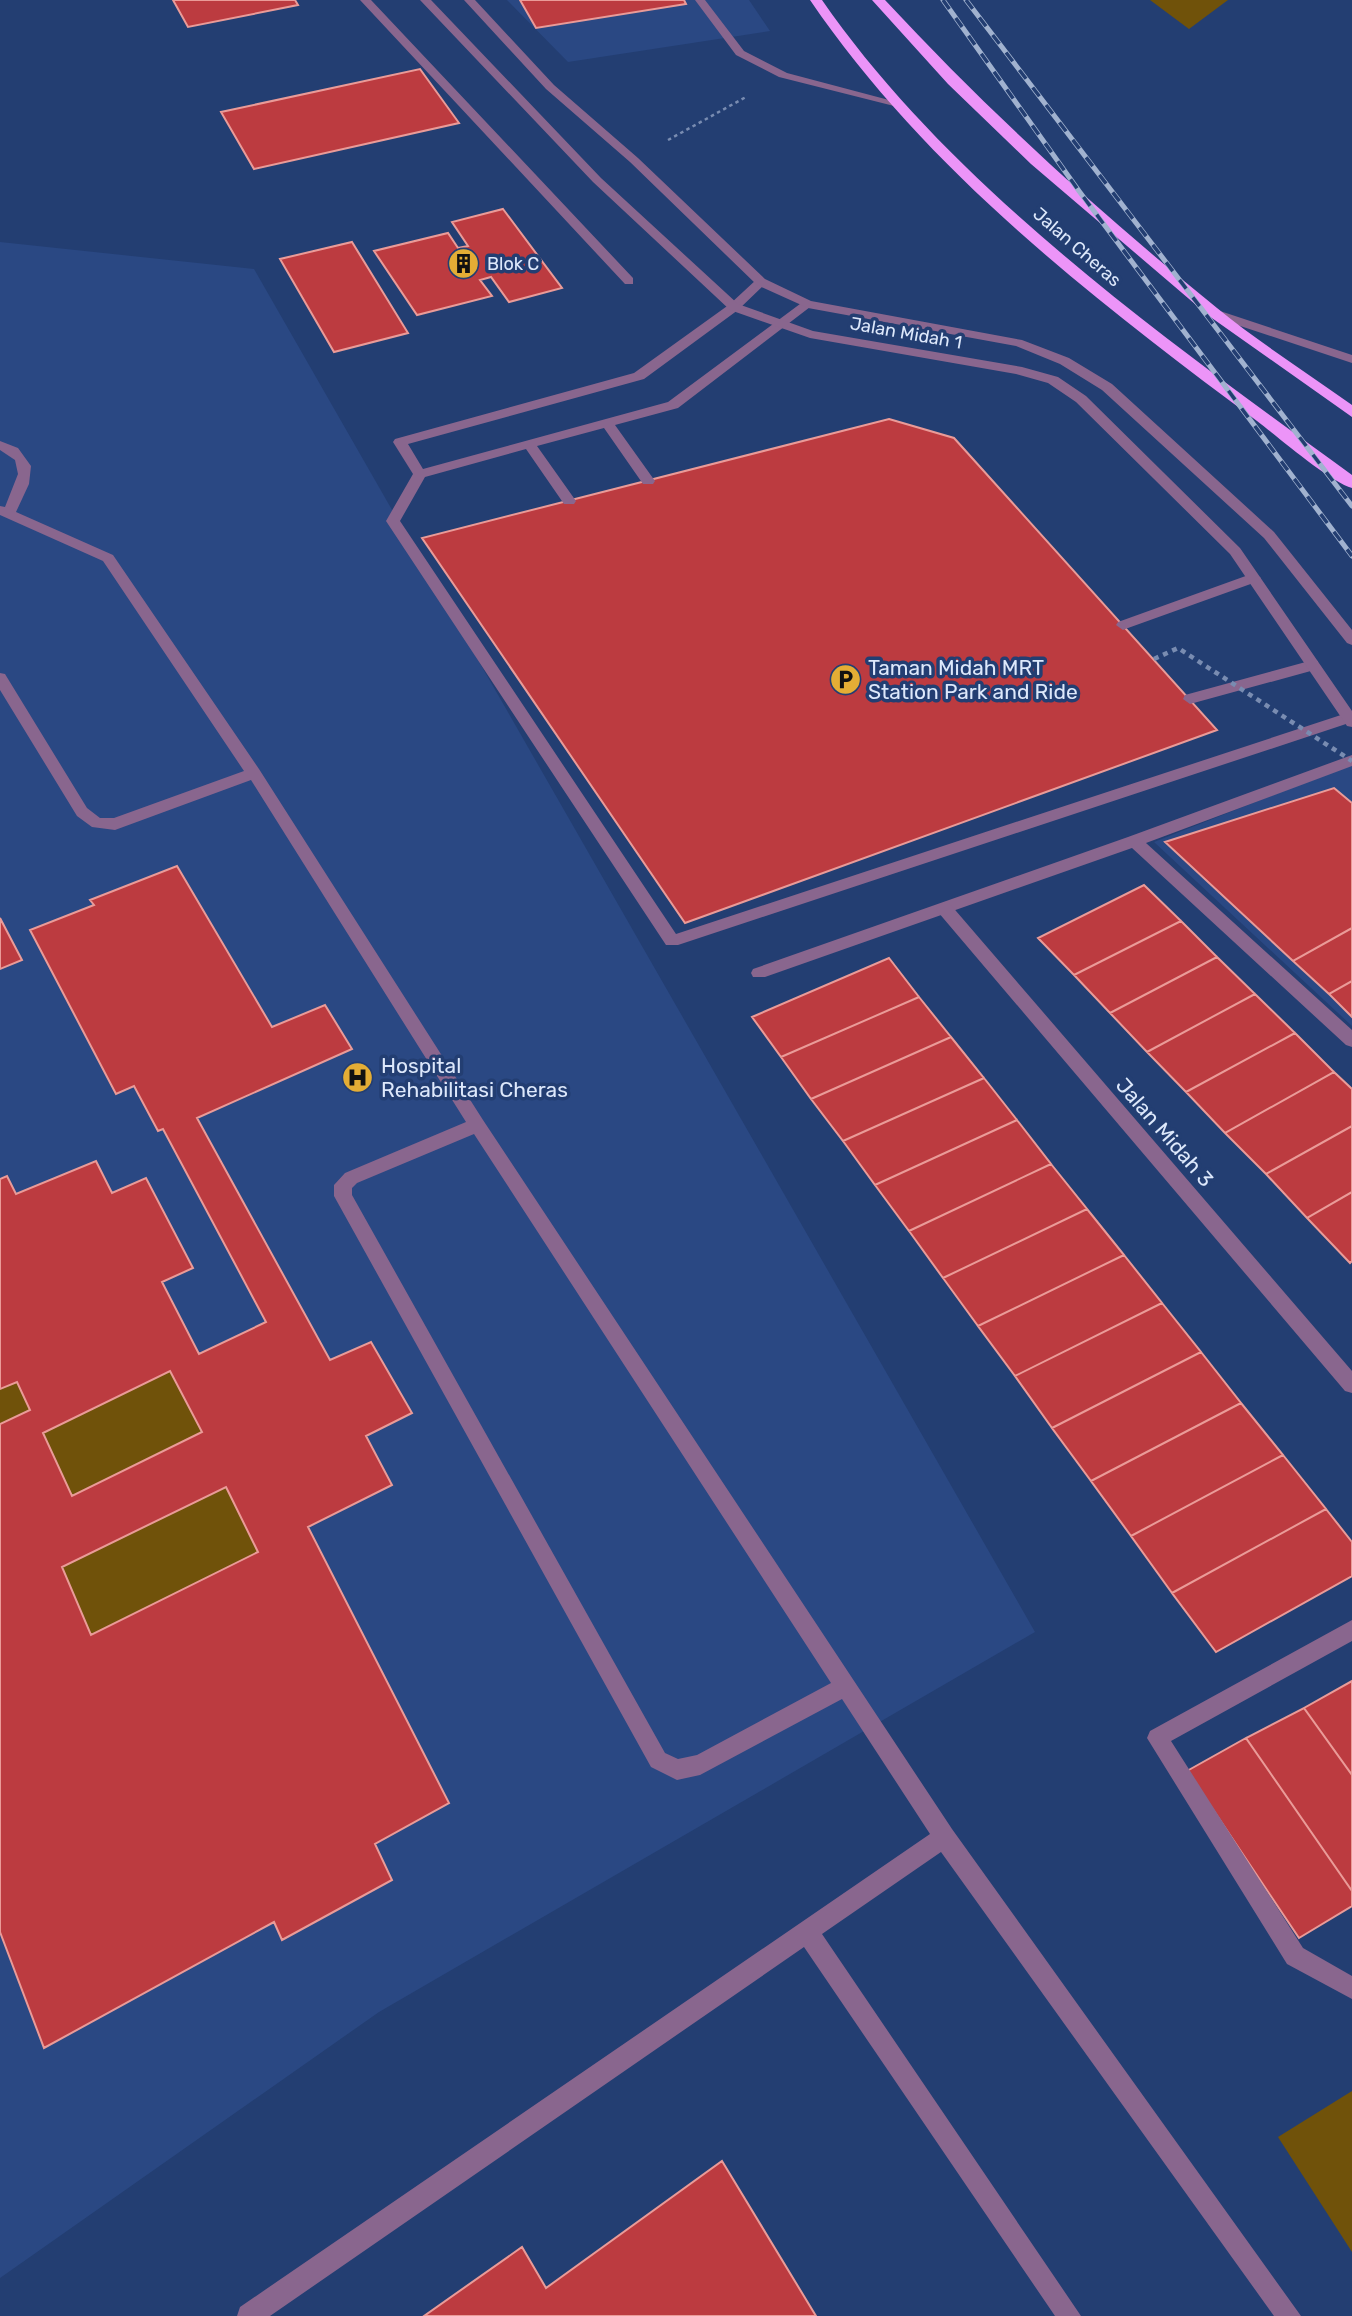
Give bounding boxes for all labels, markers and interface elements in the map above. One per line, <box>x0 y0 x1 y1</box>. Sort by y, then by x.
street label: Jalan Cheras <box>1028 203 1126 291</box>
building icon: Blok C <box>447 247 481 281</box>
place label: Blok C <box>487 253 539 275</box>
street label: Jalan Midah 1 <box>848 312 964 354</box>
place label: Taman Midah MRT Station Park and Ride <box>868 655 1078 704</box>
parking icon: Taman Midah MRT Station Park and Ride <box>828 662 862 696</box>
place label: Hospital Rehabilitasi Cheras <box>381 1053 568 1102</box>
hospital icon: Hospital Rehabilitasi Cheras <box>341 1060 375 1094</box>
street label: Jalan Midah 3 <box>1111 1073 1219 1191</box>

